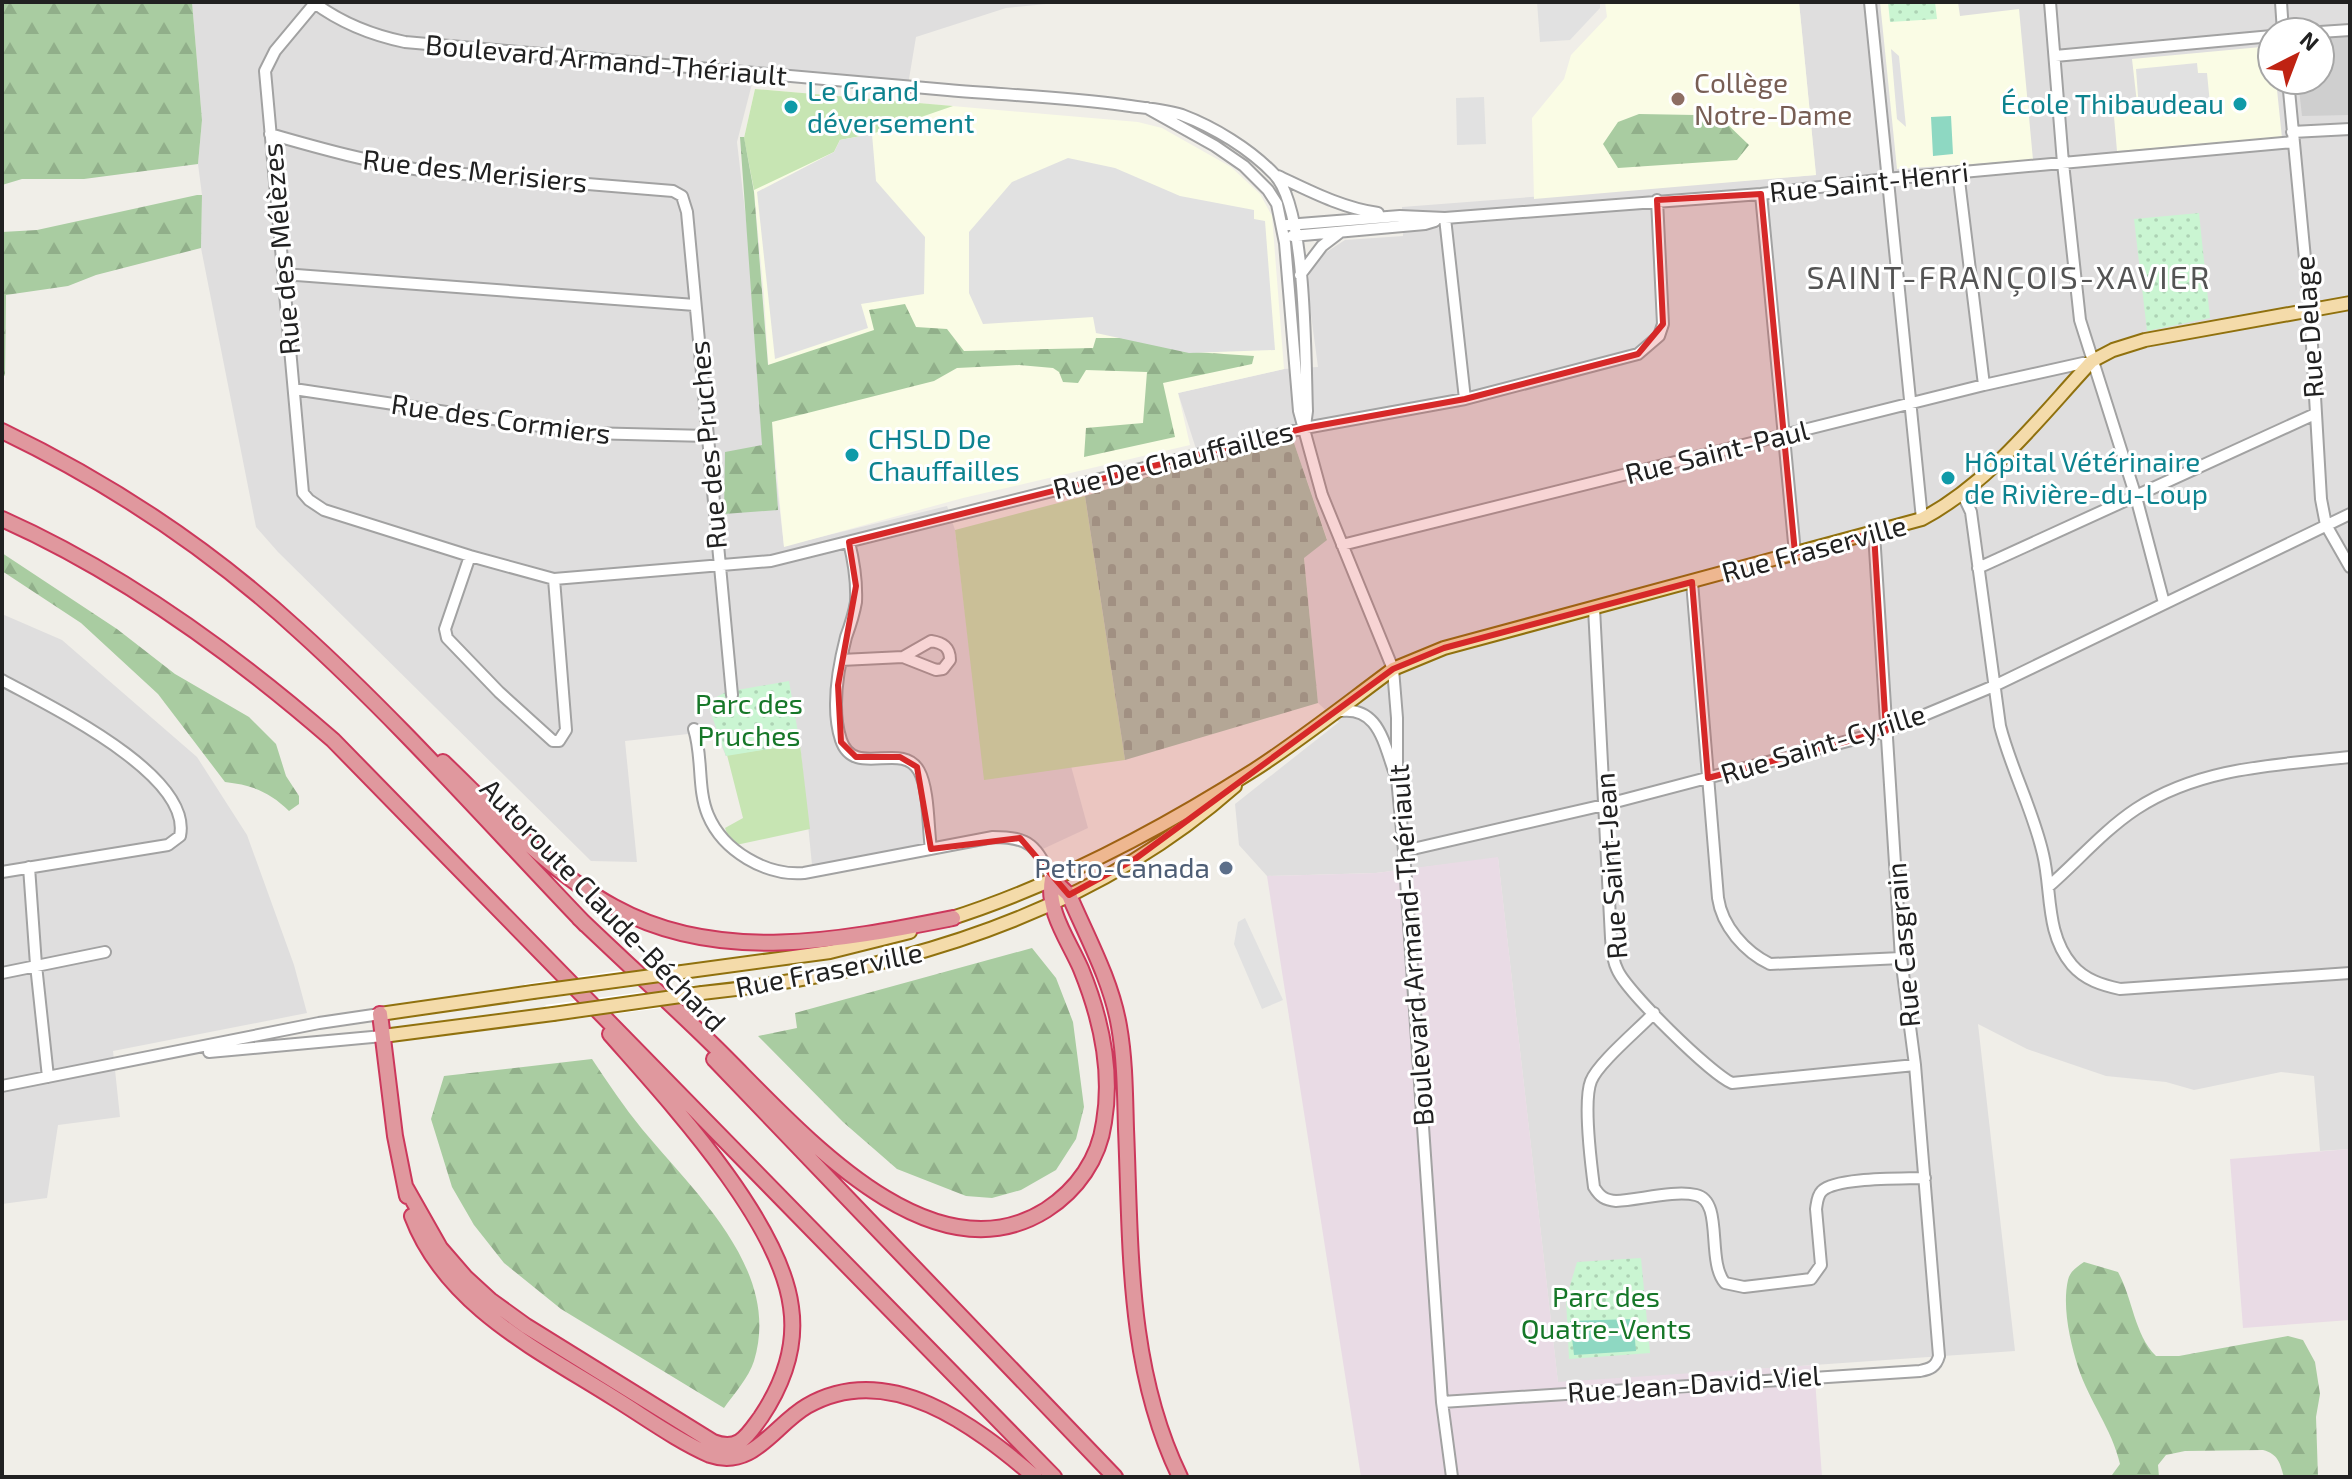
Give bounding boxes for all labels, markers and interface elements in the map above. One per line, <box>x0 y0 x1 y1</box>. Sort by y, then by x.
north arrow <box>2256 16 2336 96</box>
text: N <box>2295 25 2325 55</box>
street label: Boulevard Armand-Thériault <box>424 26 788 92</box>
place label: Collège Notre-Dame <box>1694 65 1852 131</box>
place label: Le Grand déversement <box>807 73 975 139</box>
place label: École Thibaudeau <box>2001 86 2224 120</box>
marker: Collège Notre-Dame <box>1669 90 1687 108</box>
marker: École Thibaudeau <box>2231 95 2249 113</box>
marker: Le Grand déversement <box>782 98 800 116</box>
street label: Rue des Merisiers <box>361 141 589 199</box>
street label: Rue des Mélèzes <box>254 142 306 356</box>
street label: Rue Saint-Henri <box>1768 154 1970 208</box>
street label: Rue Delage <box>2286 255 2330 399</box>
district label: SAINT-FRANÇOIS-XAVIER <box>1807 257 2211 297</box>
street label: Rue des Pruches <box>681 339 733 551</box>
street label: Rue des Cormiers <box>389 386 613 450</box>
street label: Rue Saint-Paul <box>1621 412 1813 490</box>
street label: Rue De Chauffailles <box>1049 413 1296 505</box>
place label: CHSLD De Chauffailles <box>868 421 1020 487</box>
place label: Hôpital Vétérinaire de Rivière-du-Loup <box>1964 444 2208 510</box>
marker: CHSLD De Chauffailles <box>843 446 861 464</box>
marker: Hôpital Vétérinaire de Rivière-du-Loup <box>1939 469 1957 487</box>
street label: Rue Fraserville <box>1718 507 1910 589</box>
park label: Parc des Pruches <box>695 686 803 752</box>
street label: Rue Saint-Cyrille <box>1716 696 1929 790</box>
street label: Boulevard Armand-Thériault <box>1380 763 1440 1127</box>
street label: Autoroute Claude-Béchard <box>474 771 734 1038</box>
street label: Rue Saint-Jean <box>1587 772 1633 961</box>
place label: Petro-Canada <box>1034 850 1210 884</box>
marker: Petro-Canada <box>1217 859 1235 877</box>
street label: Rue Casgrain <box>1878 861 1926 1029</box>
street label: Rue Fraserville <box>732 934 925 1004</box>
park label: Parc des Quatre-Vents <box>1521 1279 1691 1345</box>
street label: Rue Jean-David-Viel <box>1566 1357 1822 1409</box>

